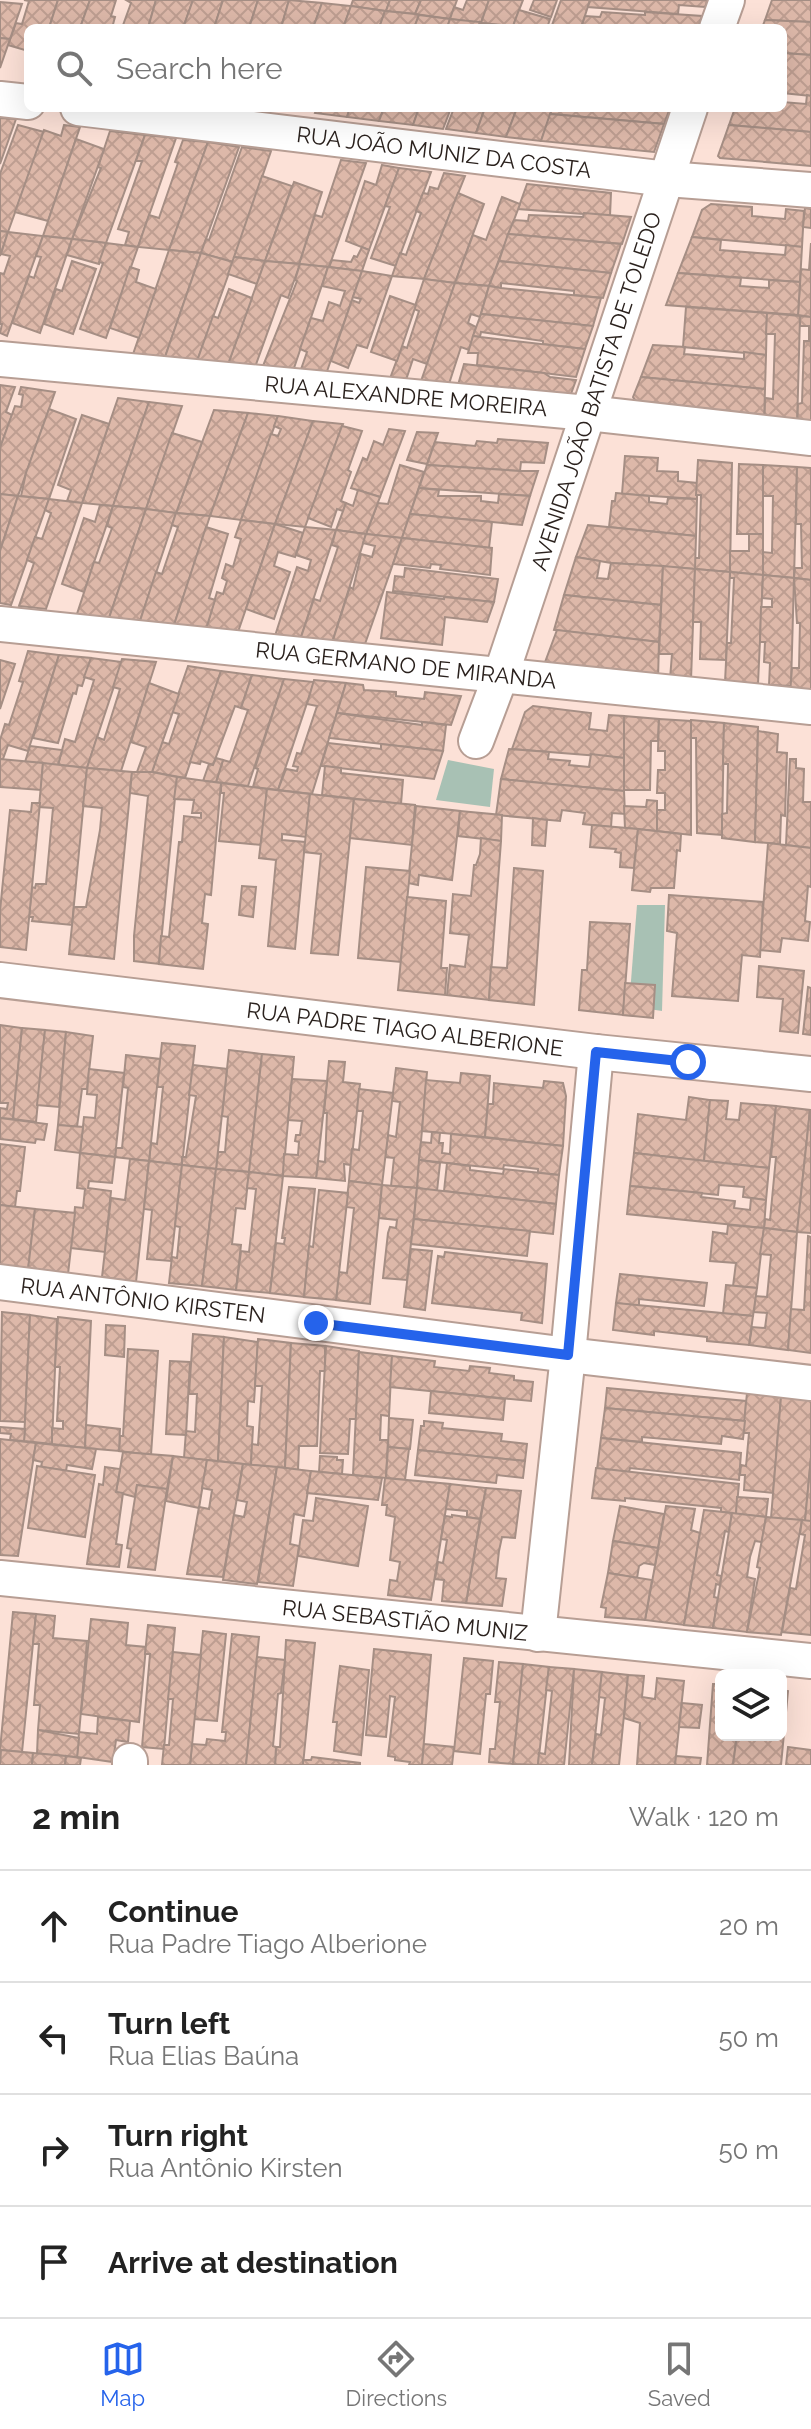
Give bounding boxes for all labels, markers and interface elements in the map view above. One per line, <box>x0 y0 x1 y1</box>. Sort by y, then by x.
search box <box>24 24 787 112</box>
icon: search <box>52 46 96 90</box>
text: Search here <box>116 51 283 86</box>
street label: RUA JOÃO MUNIZ DA COSTA <box>295 121 593 183</box>
street label: AVENIDA JOÃO BATISTA DE TOLEDO <box>526 209 666 573</box>
street label: RUA ALEXANDRE MOREIRA <box>264 371 549 421</box>
street label: RUA GERMANO DE MIRANDA <box>254 636 558 694</box>
street label: RUA PADRE TIAGO ALBERIONE <box>245 997 565 1061</box>
route start <box>670 1044 706 1080</box>
street label: RUA ANTÔNIO KIRSTEN <box>19 1272 267 1328</box>
route end <box>298 1305 334 1341</box>
street label: RUA SEBASTIÃO MUNIZ <box>281 1594 529 1646</box>
map controls <box>715 1669 787 1741</box>
button: layers <box>715 1669 787 1741</box>
text: 2 min <box>32 1797 120 1837</box>
text: Walk · 120 m <box>629 1802 779 1832</box>
text: Continue <box>108 1894 239 1929</box>
icon: ahead <box>32 1904 76 1948</box>
text: 20 m <box>719 1911 779 1941</box>
text: Rua Padre Tiago Alberione <box>108 1929 427 1959</box>
text: Turn left <box>108 2006 230 2041</box>
icon: left <box>32 2016 76 2060</box>
text: 50 m <box>718 2023 779 2053</box>
text: Rua Elias Baúna <box>108 2041 299 2071</box>
text: Turn right <box>108 2118 248 2153</box>
icon: right <box>32 2128 76 2172</box>
text: 50 m <box>718 2135 779 2165</box>
text: Rua Antônio Kirsten <box>108 2153 343 2183</box>
icon: arrive <box>32 2240 76 2284</box>
text: Arrive at destination <box>108 2245 398 2280</box>
tab: Map <box>100 2337 145 2411</box>
tab: Directions <box>346 2337 447 2411</box>
tab: Saved <box>648 2337 711 2411</box>

